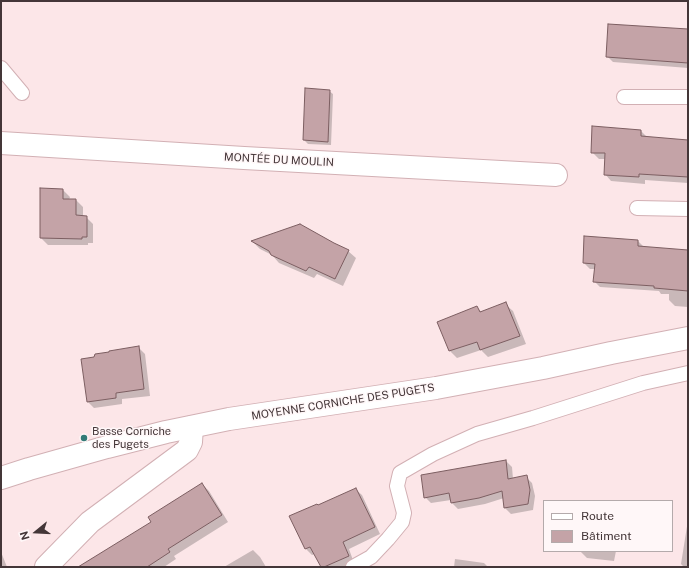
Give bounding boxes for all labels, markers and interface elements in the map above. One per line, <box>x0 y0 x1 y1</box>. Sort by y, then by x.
street label: MONTÉE DU MOULIN <box>224 151 334 169</box>
street label: MOYENNE CORNICHE DES PUGETS <box>250 381 436 423</box>
place label: Basse Corniche des Pugets <box>92 425 171 451</box>
marker: Basse Corniche des Pugets <box>79 433 89 443</box>
legend <box>543 500 673 552</box>
text: Route <box>581 509 614 523</box>
north arrow <box>16 512 56 552</box>
text: Bâtiment <box>581 529 632 543</box>
text: N <box>18 530 32 542</box>

